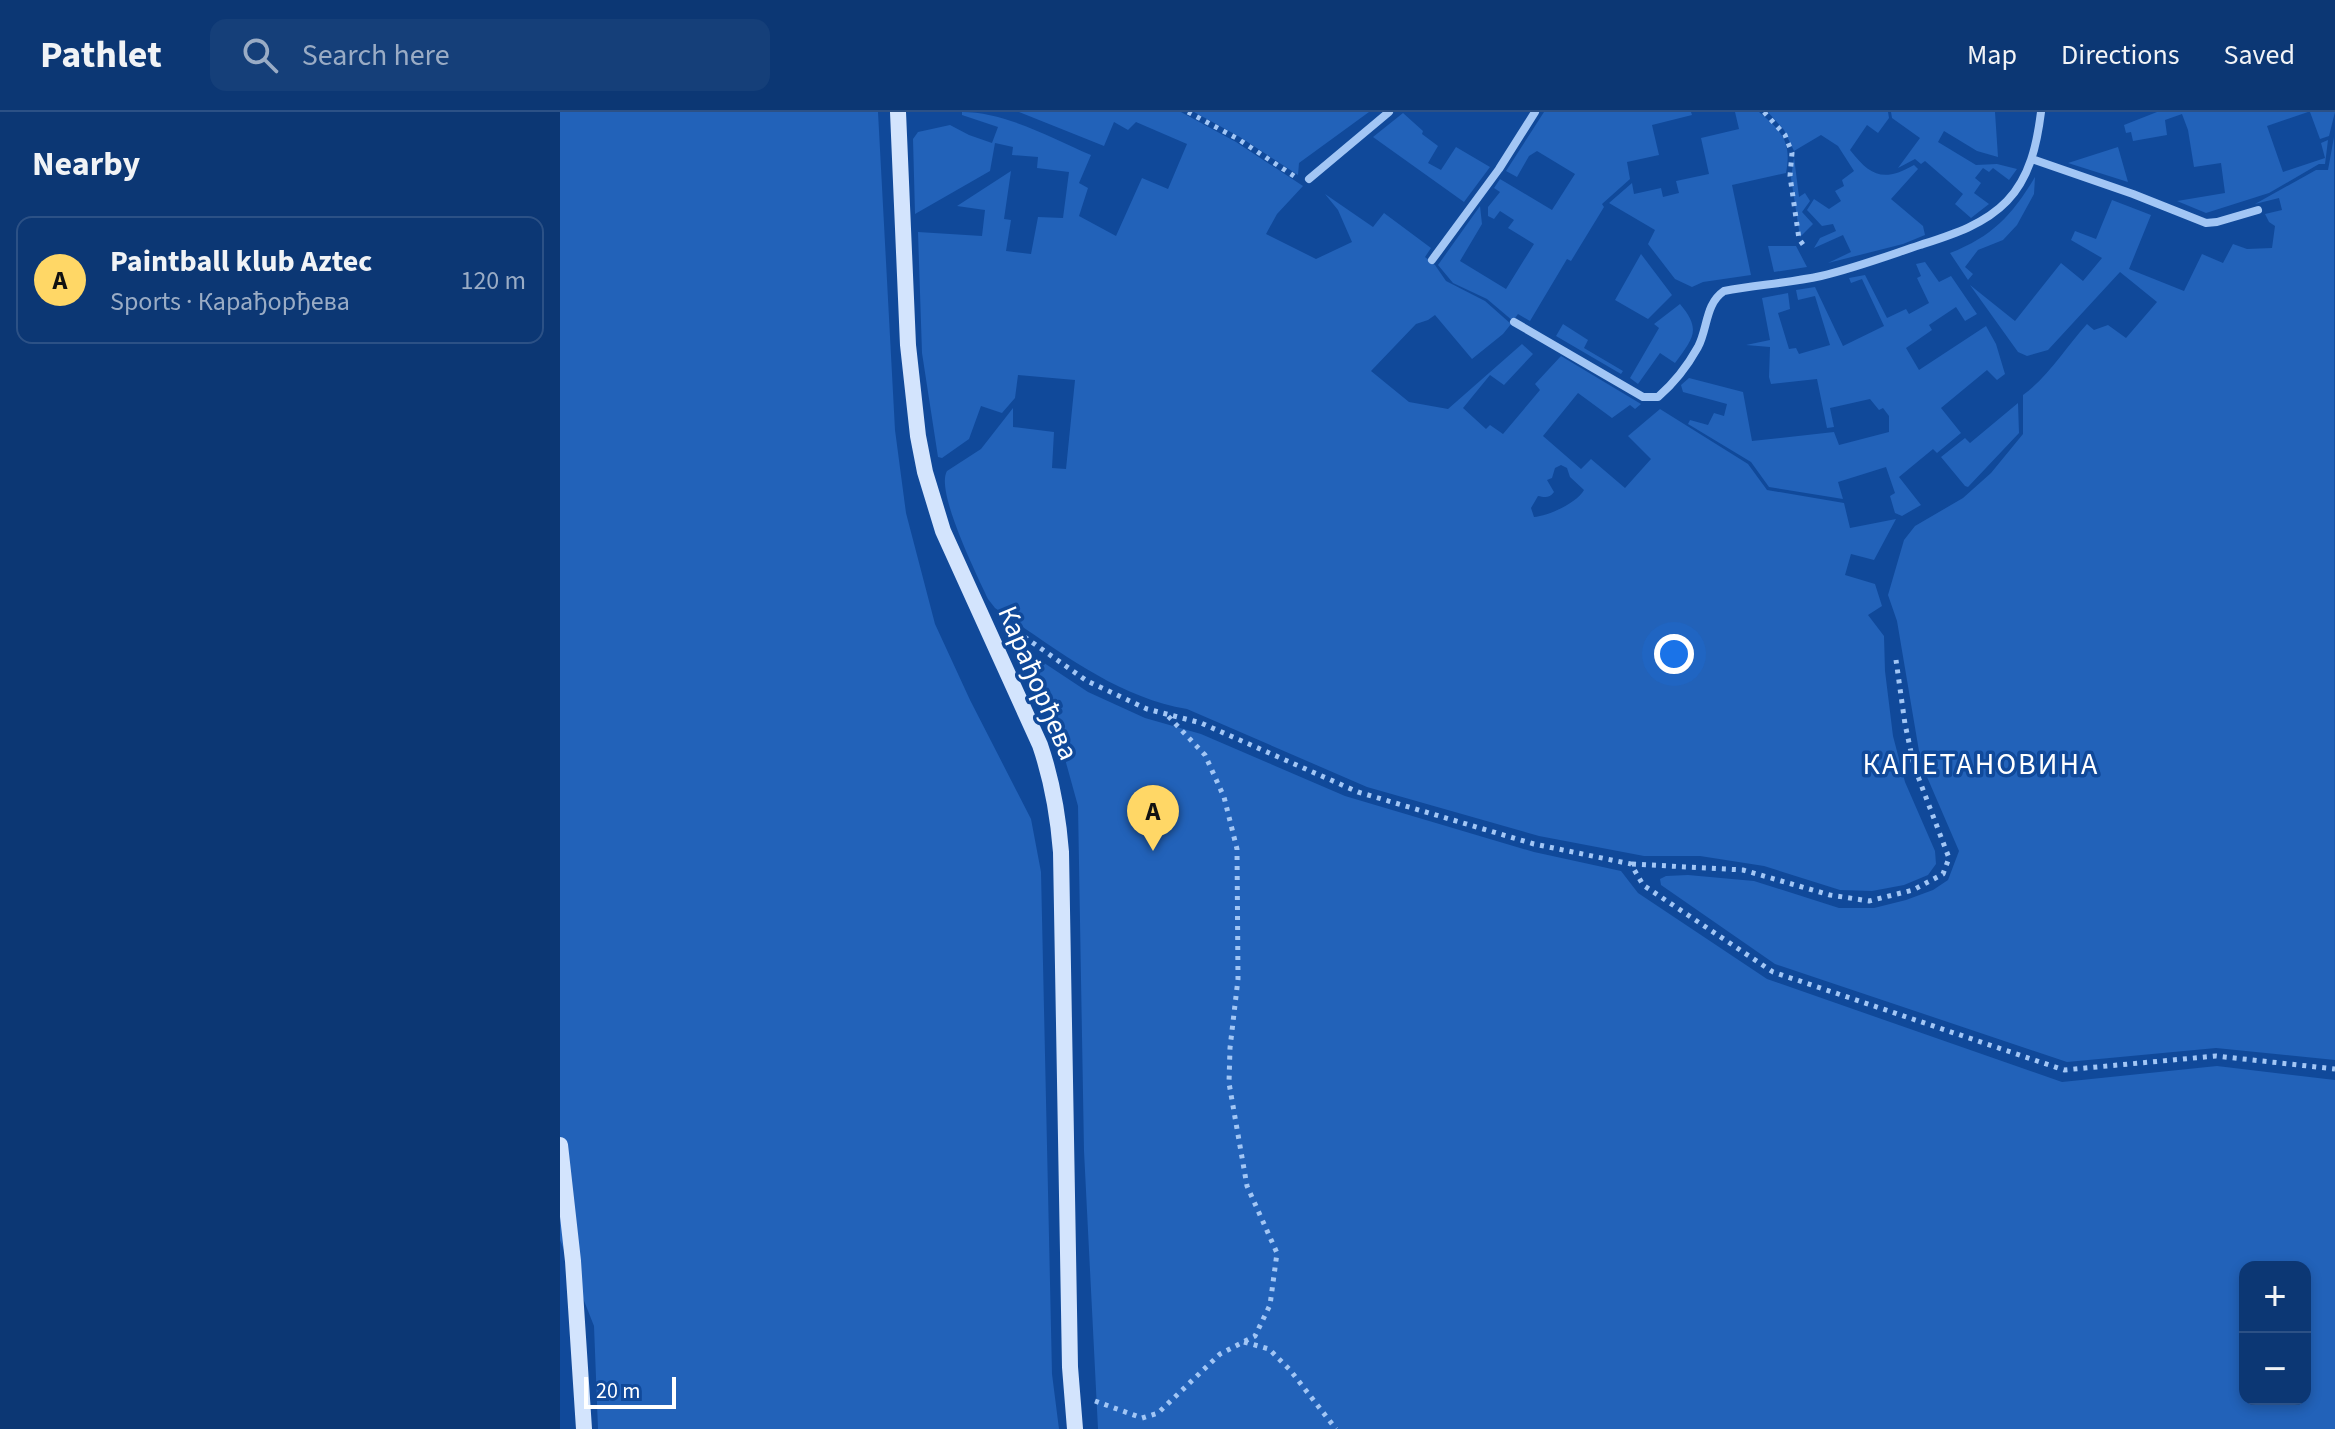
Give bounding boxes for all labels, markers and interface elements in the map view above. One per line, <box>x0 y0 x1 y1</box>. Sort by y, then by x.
search box <box>210 19 770 91</box>
text: Pathlet <box>40 28 162 82</box>
icon: search <box>238 33 282 77</box>
text: Search here <box>302 34 450 77</box>
text: Map <box>1967 35 2017 75</box>
text: Directions <box>2061 35 2180 75</box>
text: Saved <box>2224 35 2295 75</box>
text: Nearby <box>32 140 140 189</box>
text: Paintball klub Aztec <box>110 240 372 283</box>
text: A <box>53 262 67 299</box>
text: 120 m <box>460 262 526 299</box>
text: Sports · Карађорђева <box>110 283 350 320</box>
street label: Карађорђева <box>988 600 1088 766</box>
your location <box>1654 634 1694 674</box>
district label: КАПЕТАНОВИНА <box>1863 743 2099 786</box>
pin: A <box>1127 785 1179 851</box>
map controls <box>2239 1261 2311 1405</box>
button: + <box>2239 1261 2311 1333</box>
button: − <box>2239 1333 2311 1405</box>
scale bar <box>584 1373 676 1409</box>
text: 20 m <box>596 1375 641 1407</box>

